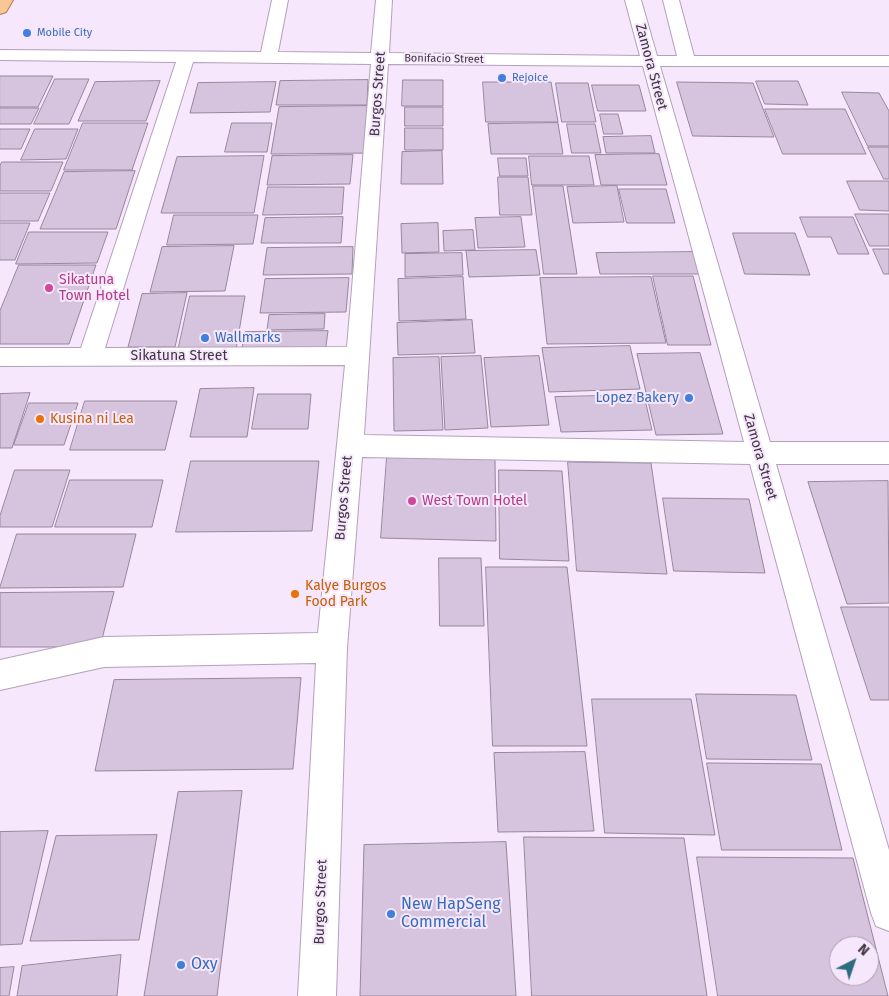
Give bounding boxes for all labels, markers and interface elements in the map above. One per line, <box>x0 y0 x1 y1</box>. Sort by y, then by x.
street label: Zamora Street <box>631 22 671 112</box>
place label: Mobile City <box>37 26 92 40</box>
marker: Mobile City <box>21 27 33 39</box>
street label: Burgos Street <box>367 51 389 137</box>
street label: Bonifacio Street <box>404 52 484 66</box>
place label: Rejoice <box>512 71 548 85</box>
marker: Rejoice <box>496 72 508 84</box>
place label: Sikatuna Town Hotel <box>59 272 130 304</box>
marker: Sikatuna Town Hotel <box>43 282 55 294</box>
place label: Wallmarks <box>215 330 280 346</box>
marker: Wallmarks <box>199 332 211 344</box>
street label: Sikatuna Street <box>131 348 227 364</box>
place label: Lopez Bakery <box>595 390 679 406</box>
marker: Lopez Bakery <box>683 392 695 404</box>
place label: Kusina ni Lea <box>50 411 134 427</box>
street label: Zamora Street <box>740 412 780 502</box>
marker: Kusina ni Lea <box>34 413 46 425</box>
street label: Burgos Street <box>332 455 356 541</box>
place label: West Town Hotel <box>422 493 527 509</box>
marker: West Town Hotel <box>406 495 418 507</box>
place label: Kalye Burgos Food Park <box>305 578 386 610</box>
marker: Kalye Burgos Food Park <box>289 588 301 600</box>
street label: Burgos Street <box>311 859 331 945</box>
place label: New HapSeng Commercial <box>401 895 501 933</box>
marker: New HapSeng Commercial <box>385 908 397 920</box>
north arrow <box>829 936 879 986</box>
text: N <box>854 941 873 960</box>
place label: Oxy <box>191 955 218 975</box>
marker: Oxy <box>175 959 187 971</box>

